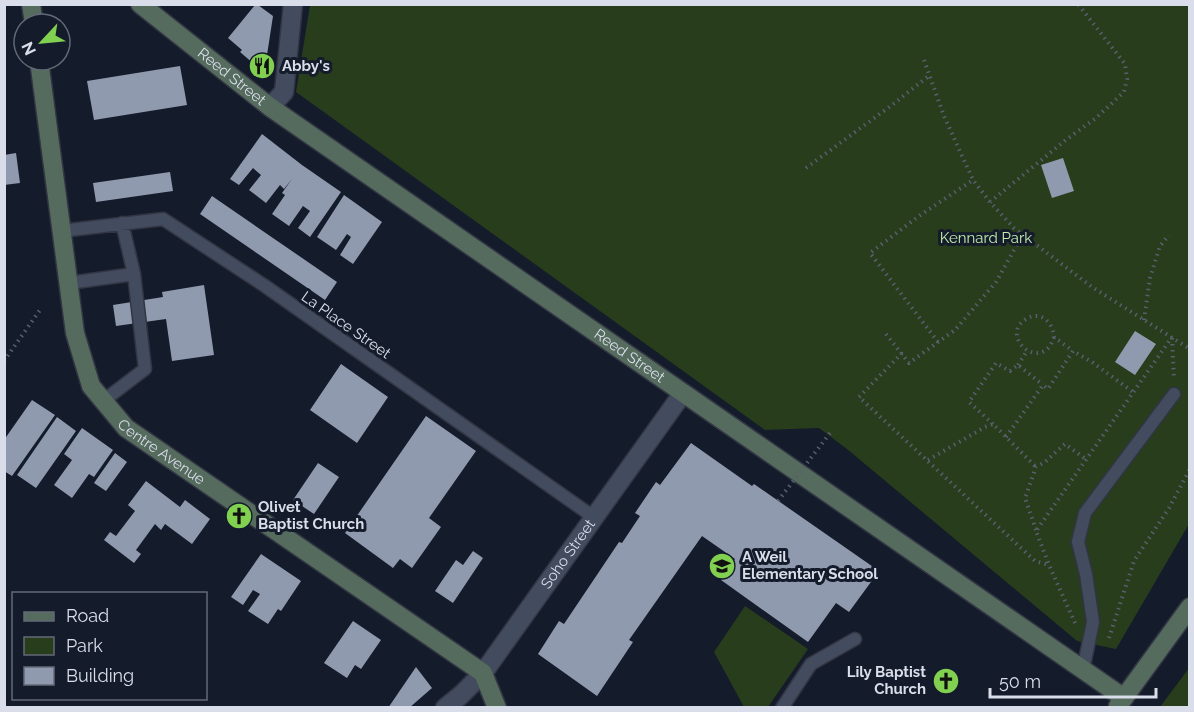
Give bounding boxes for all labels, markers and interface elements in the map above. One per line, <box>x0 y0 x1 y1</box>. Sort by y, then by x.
north arrow <box>12 12 72 72</box>
text: N <box>18 39 40 58</box>
street label: Reed Street <box>194 44 269 109</box>
restaurant icon: Abby's <box>247 51 277 81</box>
place label: Abby's <box>282 57 330 75</box>
park label: Kennard Park <box>940 229 1032 247</box>
street label: La Place Street <box>298 288 394 362</box>
street label: Reed Street <box>591 325 668 386</box>
street label: Centre Avenue <box>113 416 209 489</box>
place label: Olivet Baptist Church <box>258 498 364 533</box>
church icon: Olivet Baptist Church <box>224 501 254 531</box>
street label: Soho Street <box>537 516 599 592</box>
place label: A Weil Elementary School <box>742 548 878 583</box>
school or university icon: A Weil Elementary School <box>707 551 737 581</box>
legend <box>12 592 207 700</box>
text: Road <box>66 605 109 626</box>
text: Park <box>66 635 103 656</box>
scale bar <box>990 661 1156 699</box>
place label: Lily Baptist Church <box>847 663 926 698</box>
text: Building <box>66 665 134 686</box>
church icon: Lily Baptist Church <box>931 666 961 696</box>
text: 50 m <box>999 671 1041 692</box>

